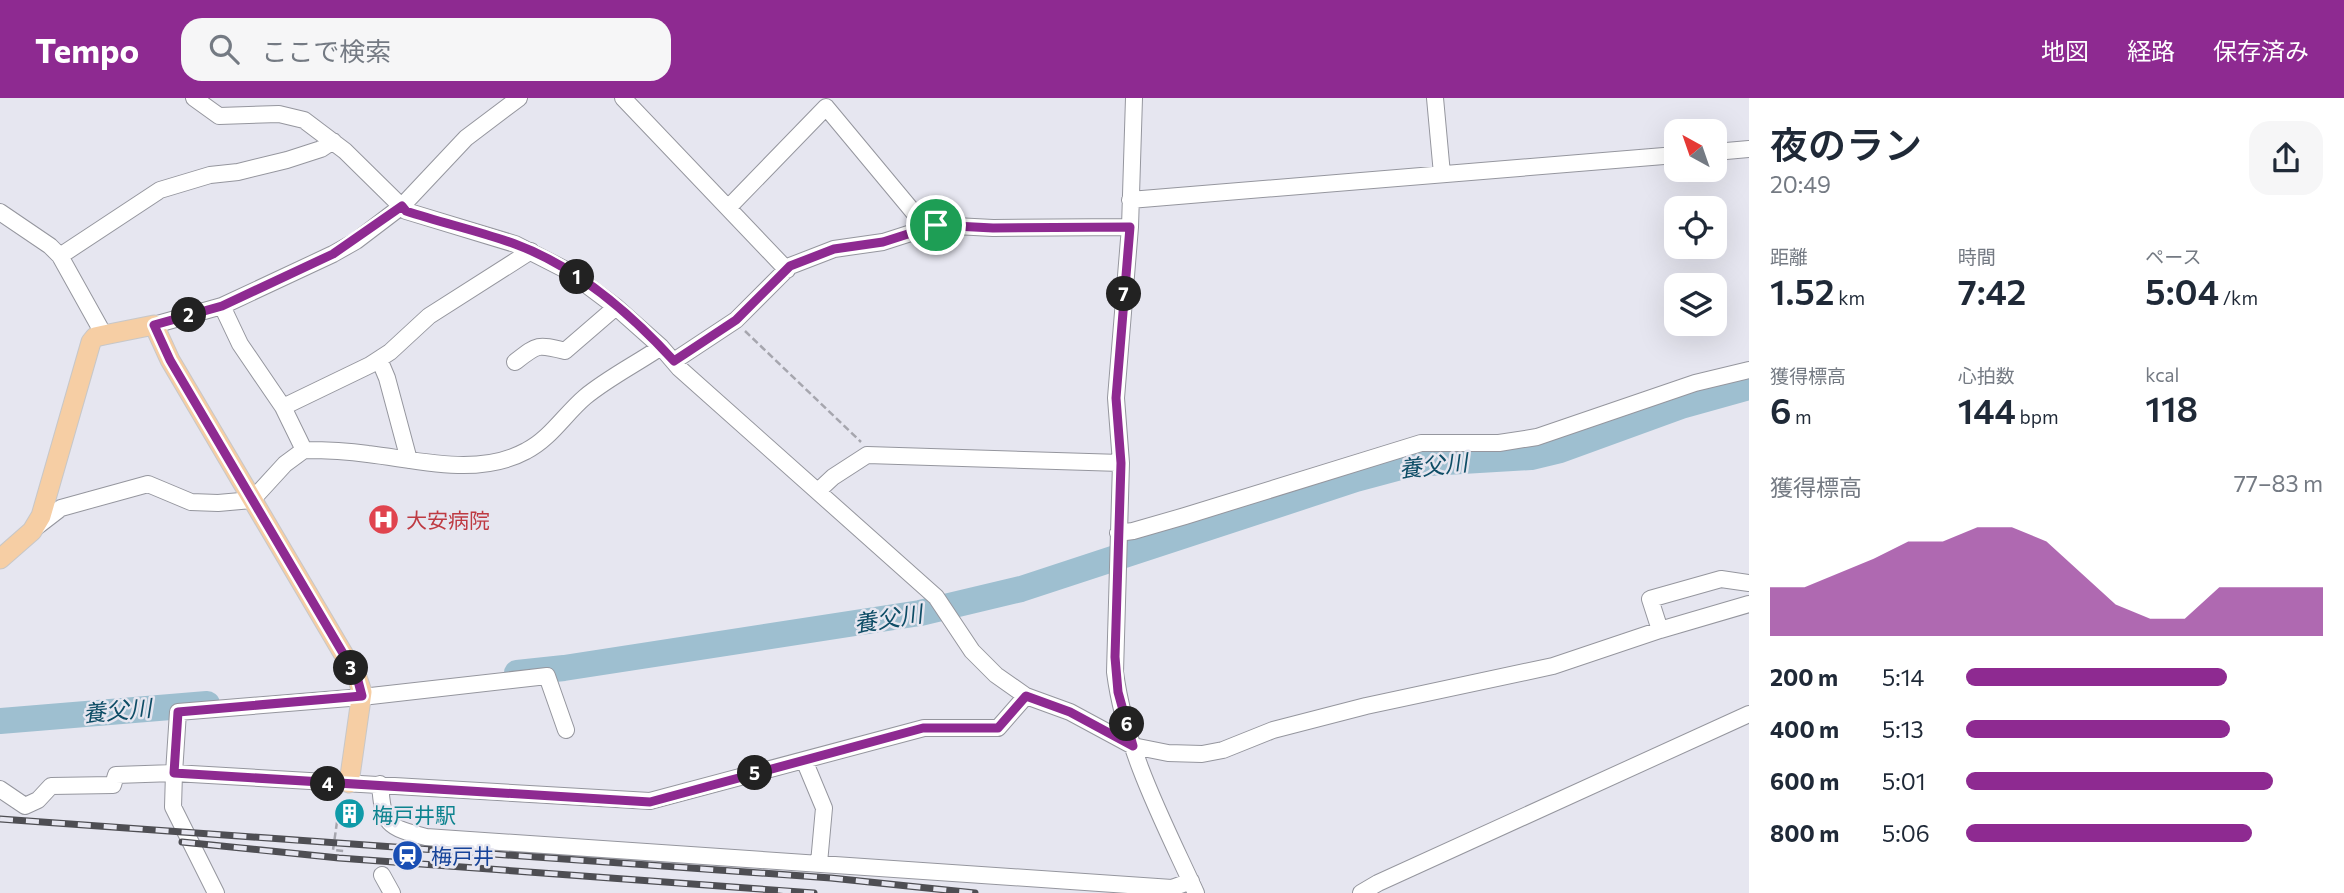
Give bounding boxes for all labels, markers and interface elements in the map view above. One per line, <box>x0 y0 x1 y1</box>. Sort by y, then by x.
search box <box>181 18 671 81</box>
text: Tempo <box>35 29 139 70</box>
icon: search <box>205 30 243 68</box>
text: ここで検索 <box>261 35 391 66</box>
text: 地図 <box>2041 36 2089 65</box>
text: 経路 <box>2127 36 2175 65</box>
text: 保存済み <box>2213 36 2309 65</box>
north arrow <box>1664 119 1727 182</box>
map controls <box>1664 119 1727 336</box>
text: 夜のラン <box>1770 120 1922 167</box>
button: share <box>2249 121 2323 195</box>
text: 20:49 <box>1770 170 1831 198</box>
pin <box>906 195 966 255</box>
button: locate <box>1664 196 1727 259</box>
icon: arrive <box>917 206 955 244</box>
text: 距離 <box>1770 245 1808 268</box>
text: 時間 <box>1958 245 1996 268</box>
text: ペース <box>2145 245 2201 268</box>
pin: 1 <box>560 260 594 294</box>
text: 1 <box>572 265 581 288</box>
text: 1.52 <box>1770 269 1835 312</box>
text: 7:42 <box>1958 269 2026 312</box>
text: 5:04 <box>2145 269 2219 312</box>
button: layers <box>1664 273 1727 336</box>
pin: 7 <box>1106 276 1142 312</box>
text: 7 <box>1118 282 1129 305</box>
text: km <box>1835 286 1865 309</box>
text: /km <box>2219 286 2258 309</box>
pin: 2 <box>172 298 206 332</box>
text: 2 <box>183 303 194 326</box>
text: kcal <box>2145 363 2179 386</box>
text: 獲得標高 <box>1770 364 1846 387</box>
text: 心拍数 <box>1958 364 2015 387</box>
text: 118 <box>2145 386 2198 429</box>
text: 6 <box>1770 388 1791 431</box>
text: 144 <box>1958 388 2016 431</box>
text: m <box>1791 405 1812 428</box>
text: bpm <box>2016 405 2059 428</box>
water label: 養父川 <box>1397 447 1472 483</box>
text: 77–83 m <box>2234 469 2323 497</box>
text: 獲得標高 <box>1770 473 1862 501</box>
hospital icon: 大安病院 <box>366 502 400 536</box>
place label: 大安病院 <box>406 507 490 532</box>
water label: 養父川 <box>852 598 927 637</box>
pin: 3 <box>334 650 368 686</box>
text: 3 <box>345 656 356 679</box>
text: 200 m <box>1770 663 1838 691</box>
text: 5:14 <box>1882 663 1924 691</box>
water label: 養父川 <box>81 693 156 727</box>
pin: 6 <box>1110 706 1144 742</box>
text: 6 <box>1121 712 1132 735</box>
text: 400 m <box>1770 715 1839 743</box>
text: 5:13 <box>1882 715 1924 743</box>
pin: 5 <box>738 756 772 790</box>
text: 5 <box>749 761 760 784</box>
pin: 4 <box>310 766 346 802</box>
text: 600 m <box>1770 767 1839 795</box>
text: 5:01 <box>1882 767 1925 795</box>
text: 4 <box>322 772 333 795</box>
building icon: 梅戸井駅 <box>332 797 366 831</box>
place label: 梅戸井駅 <box>372 802 456 827</box>
text: 800 m <box>1770 819 1839 847</box>
text: 5:06 <box>1882 819 1930 847</box>
station icon: 梅戸井 <box>391 838 425 872</box>
place label: 梅戸井 <box>431 843 494 868</box>

